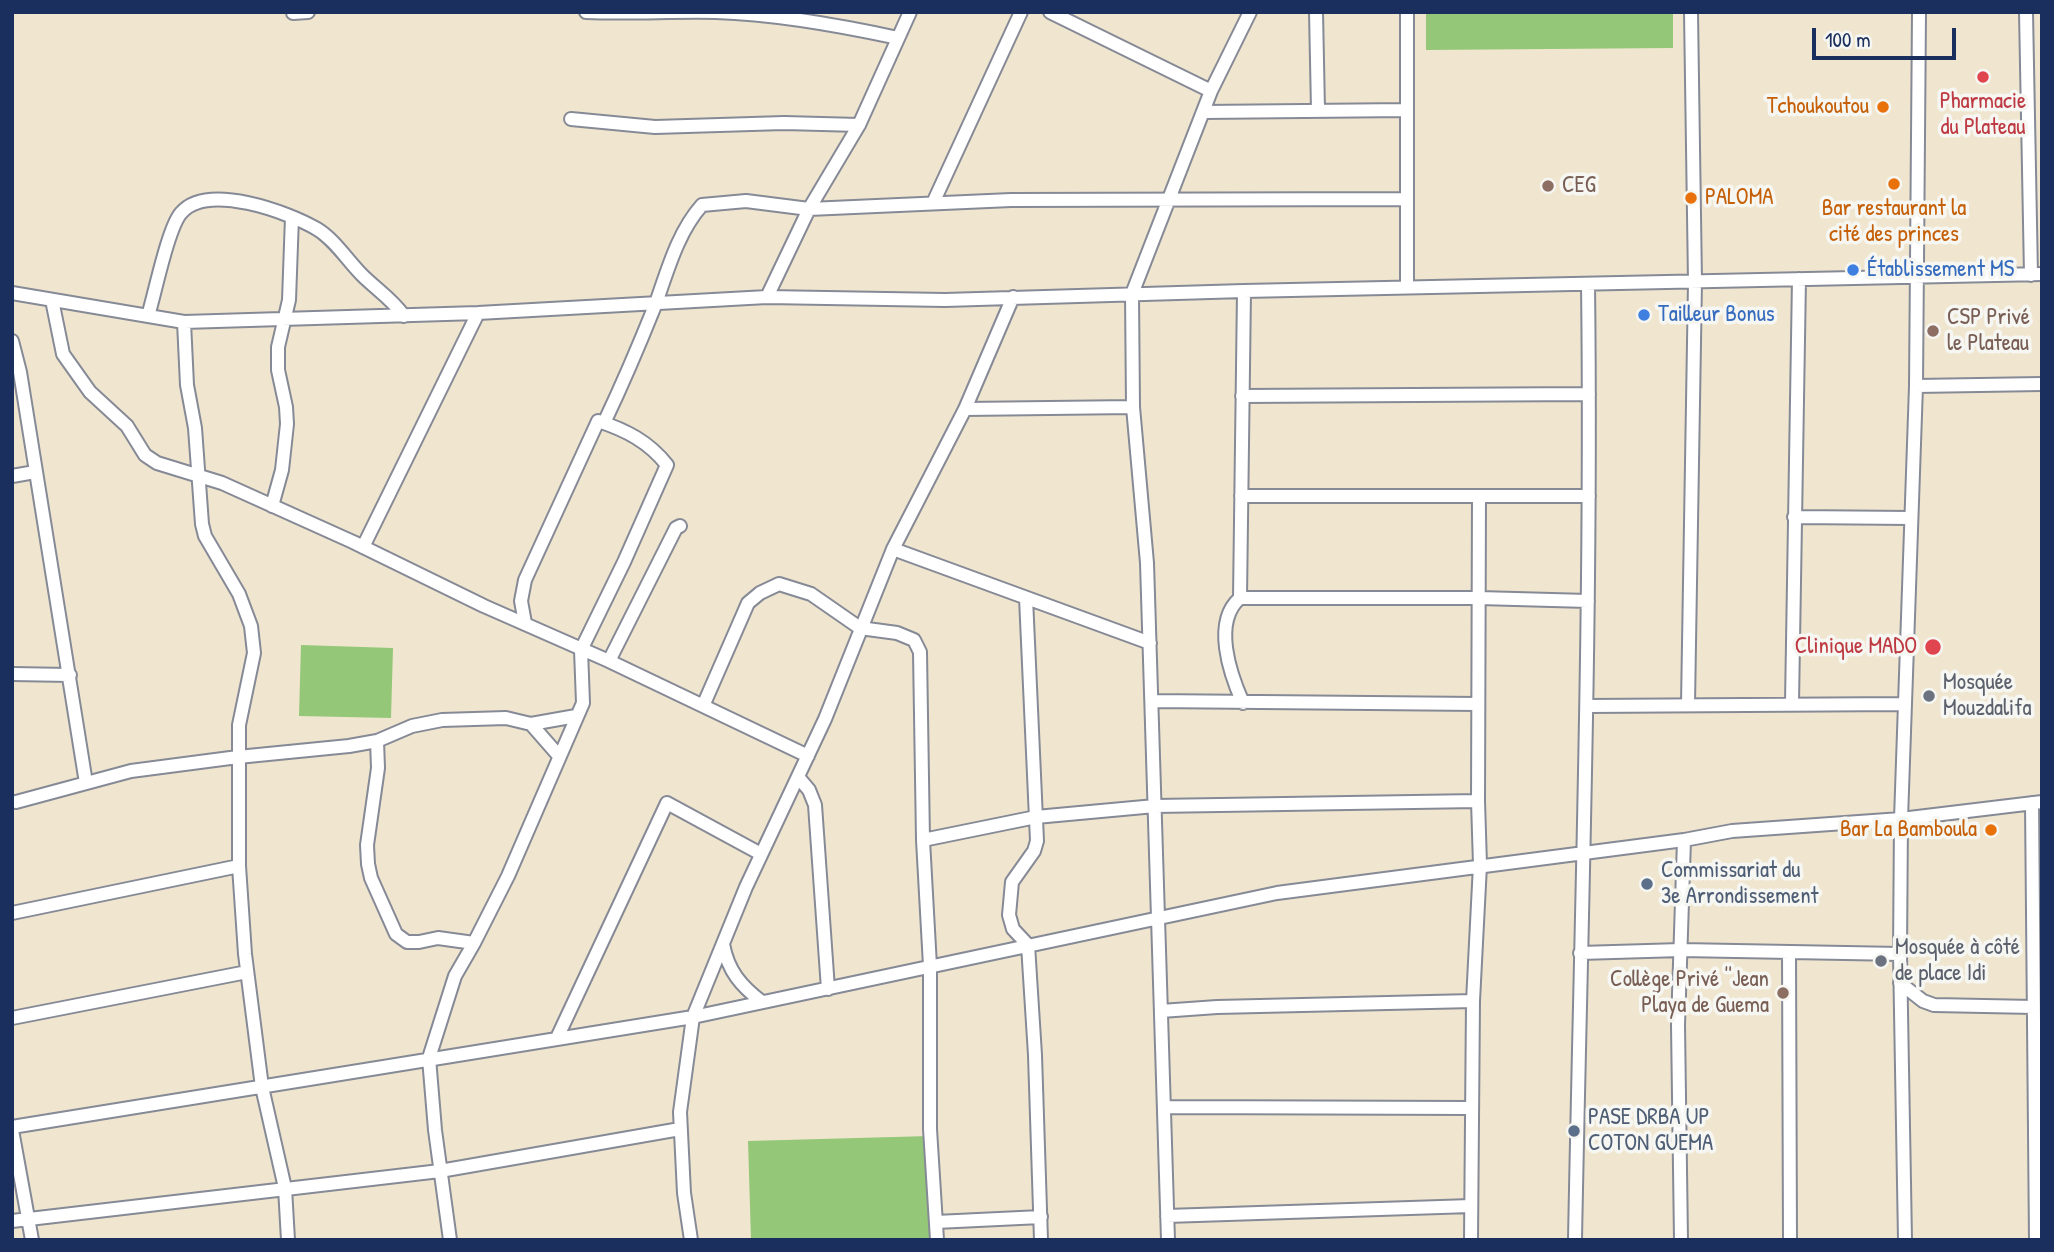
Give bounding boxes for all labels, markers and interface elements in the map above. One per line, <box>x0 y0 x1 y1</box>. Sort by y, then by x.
scale bar <box>1816 14 1960 58</box>
text: 100 m <box>1825 25 1871 54</box>
marker: Pharmacie du Plateau <box>1975 69 1991 85</box>
place label: Pharmacie du Plateau <box>1940 88 2026 142</box>
place label: Tchoukoutou <box>1767 93 1869 121</box>
marker: Tchoukoutou <box>1875 99 1891 115</box>
place label: CEG <box>1562 172 1596 200</box>
marker: Bar restaurant la cité des princes <box>1886 176 1902 192</box>
marker: CEG <box>1540 178 1556 194</box>
place label: PALOMA <box>1705 184 1774 212</box>
marker: PALOMA <box>1683 190 1699 206</box>
place label: Bar restaurant la cité des princes <box>1822 195 1966 249</box>
place label: Établissement MS <box>1867 256 2014 284</box>
marker: Établissement MS <box>1845 262 1861 278</box>
place label: Tailleur Bonus <box>1658 301 1775 329</box>
place label: CSP Privé le Plateau <box>1947 304 2030 358</box>
marker: Tailleur Bonus <box>1636 307 1652 323</box>
marker: CSP Privé le Plateau <box>1925 323 1941 339</box>
place label: Clinique MADO <box>1795 633 1917 661</box>
marker: Clinique MADO <box>1923 637 1943 657</box>
place label: Mosquée Mouzdalifa <box>1943 669 2032 723</box>
marker: Mosquée Mouzdalifa <box>1921 688 1937 704</box>
place label: Bar La Bamboula <box>1840 816 1977 844</box>
marker: Bar La Bamboula <box>1983 822 1999 838</box>
place label: Commissariat du 3e Arrondissement <box>1661 857 1818 911</box>
marker: Commissariat du 3e Arrondissement <box>1639 876 1655 892</box>
place label: Mosquée à côté de place Idi <box>1895 934 2020 988</box>
marker: Mosquée à côté de place Idi <box>1873 953 1889 969</box>
place label: Collège Privé ''Jean Playa de Guema <box>1610 966 1769 1020</box>
marker: Collège Privé ''Jean Playa de Guema <box>1775 985 1791 1001</box>
place label: PASE DRBA UP COTON GUEMA <box>1588 1104 1713 1158</box>
marker: PASE DRBA UP COTON GUEMA <box>1566 1123 1582 1139</box>

